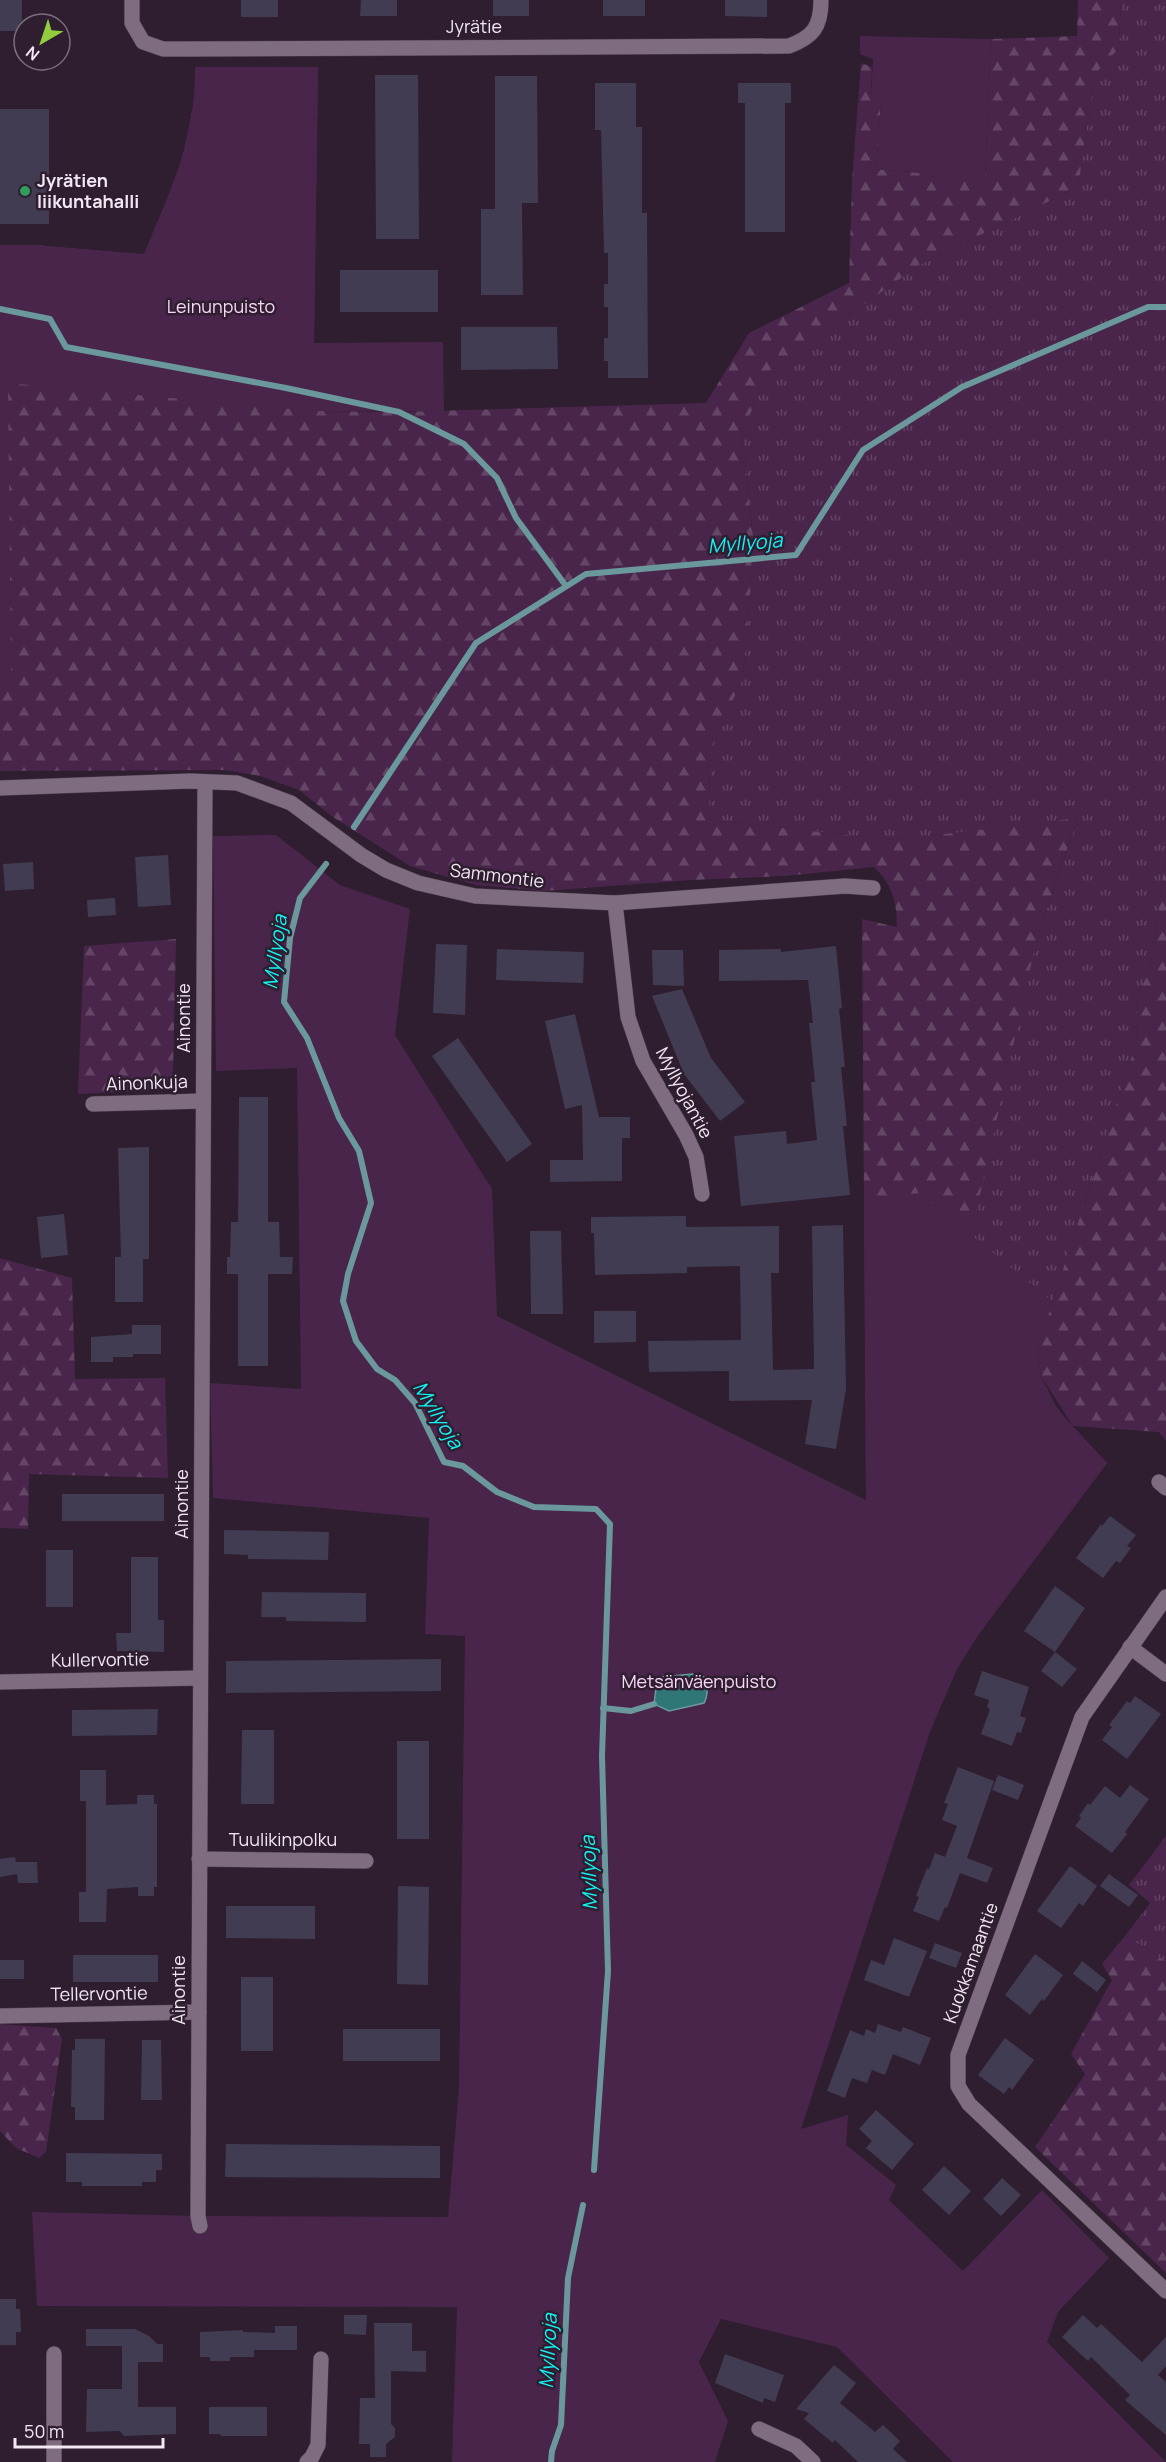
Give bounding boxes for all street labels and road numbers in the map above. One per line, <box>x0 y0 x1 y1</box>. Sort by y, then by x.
street label: Jyrätie <box>446 14 502 38</box>
street label: Sammontie <box>449 857 546 893</box>
street label: Ainontie <box>171 983 195 1053</box>
street label: Myllyojantie <box>651 1043 719 1142</box>
street label: Ainonkuja <box>106 1069 188 1095</box>
street label: Ainontie <box>169 1469 193 1539</box>
street label: Kullervontie <box>51 1646 149 1672</box>
street label: Tuulikinpolku <box>229 1827 337 1851</box>
street label: Kuokkamaantie <box>937 1899 1003 2026</box>
street label: Ainontie <box>166 1955 190 2025</box>
street label: Tellervontie <box>50 1980 148 2006</box>

